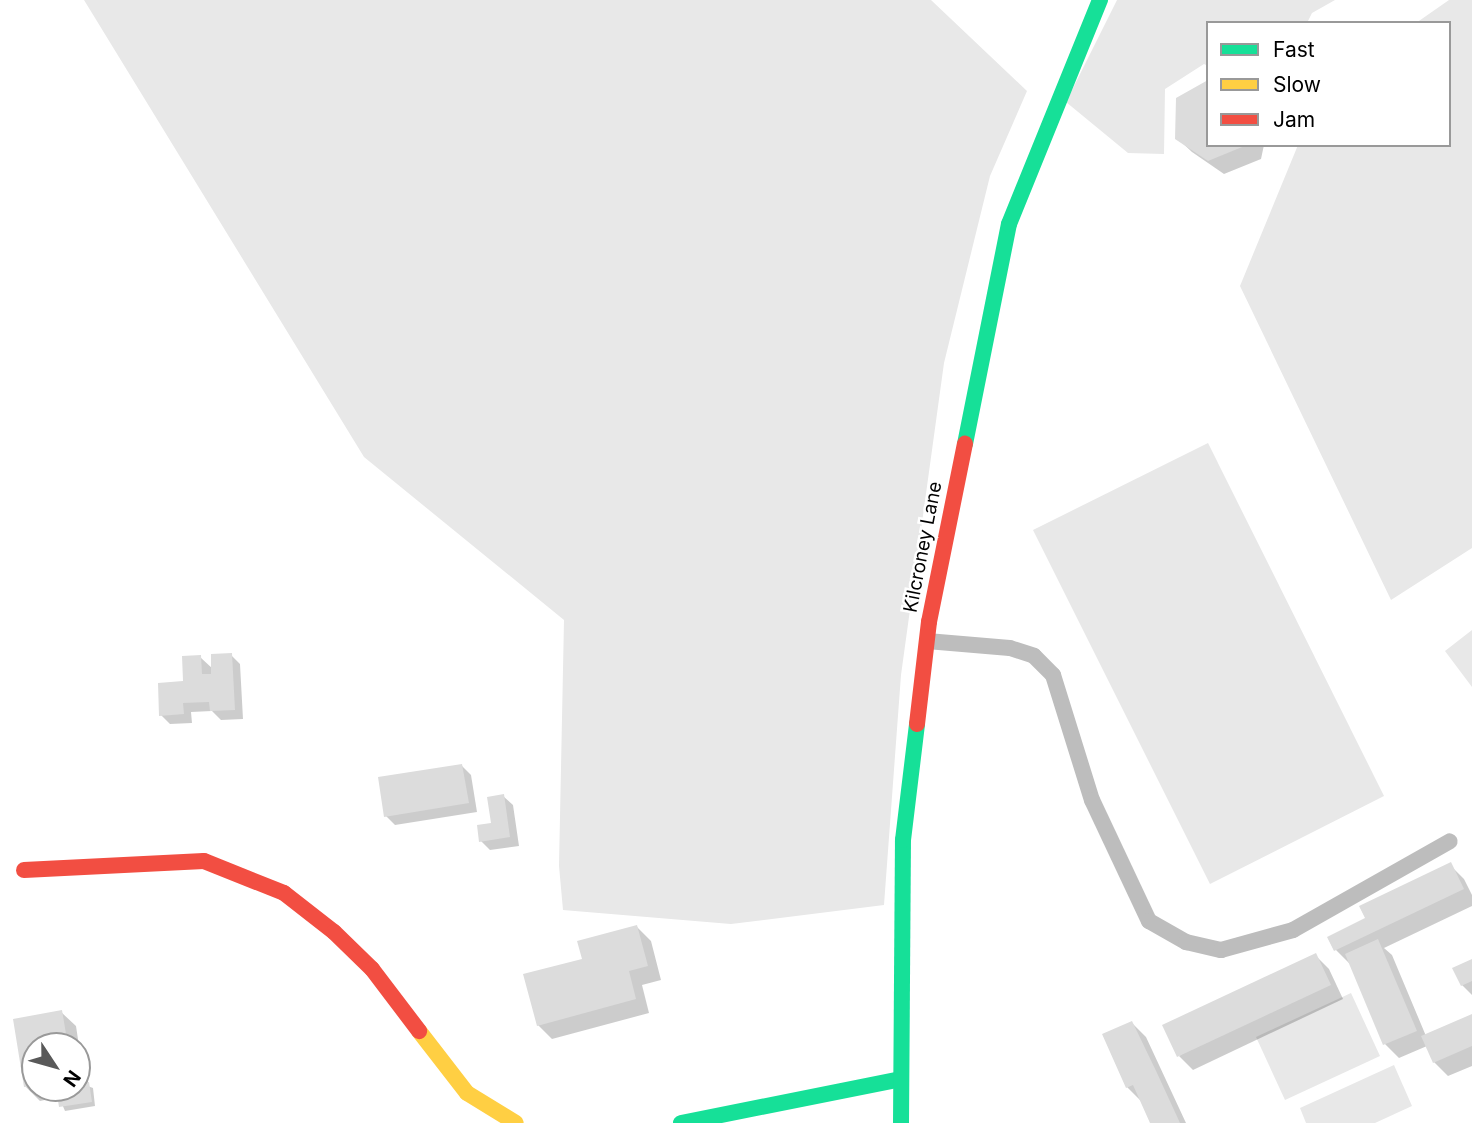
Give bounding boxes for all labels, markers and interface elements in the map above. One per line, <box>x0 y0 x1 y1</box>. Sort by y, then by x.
legend <box>1206 21 1451 147</box>
text: Fast <box>1273 37 1315 62</box>
text: Slow <box>1273 72 1321 97</box>
text: Jam <box>1273 107 1315 132</box>
street label: Kilcroney Lane <box>899 480 947 614</box>
north arrow <box>21 1032 91 1102</box>
text: N <box>58 1066 85 1091</box>

